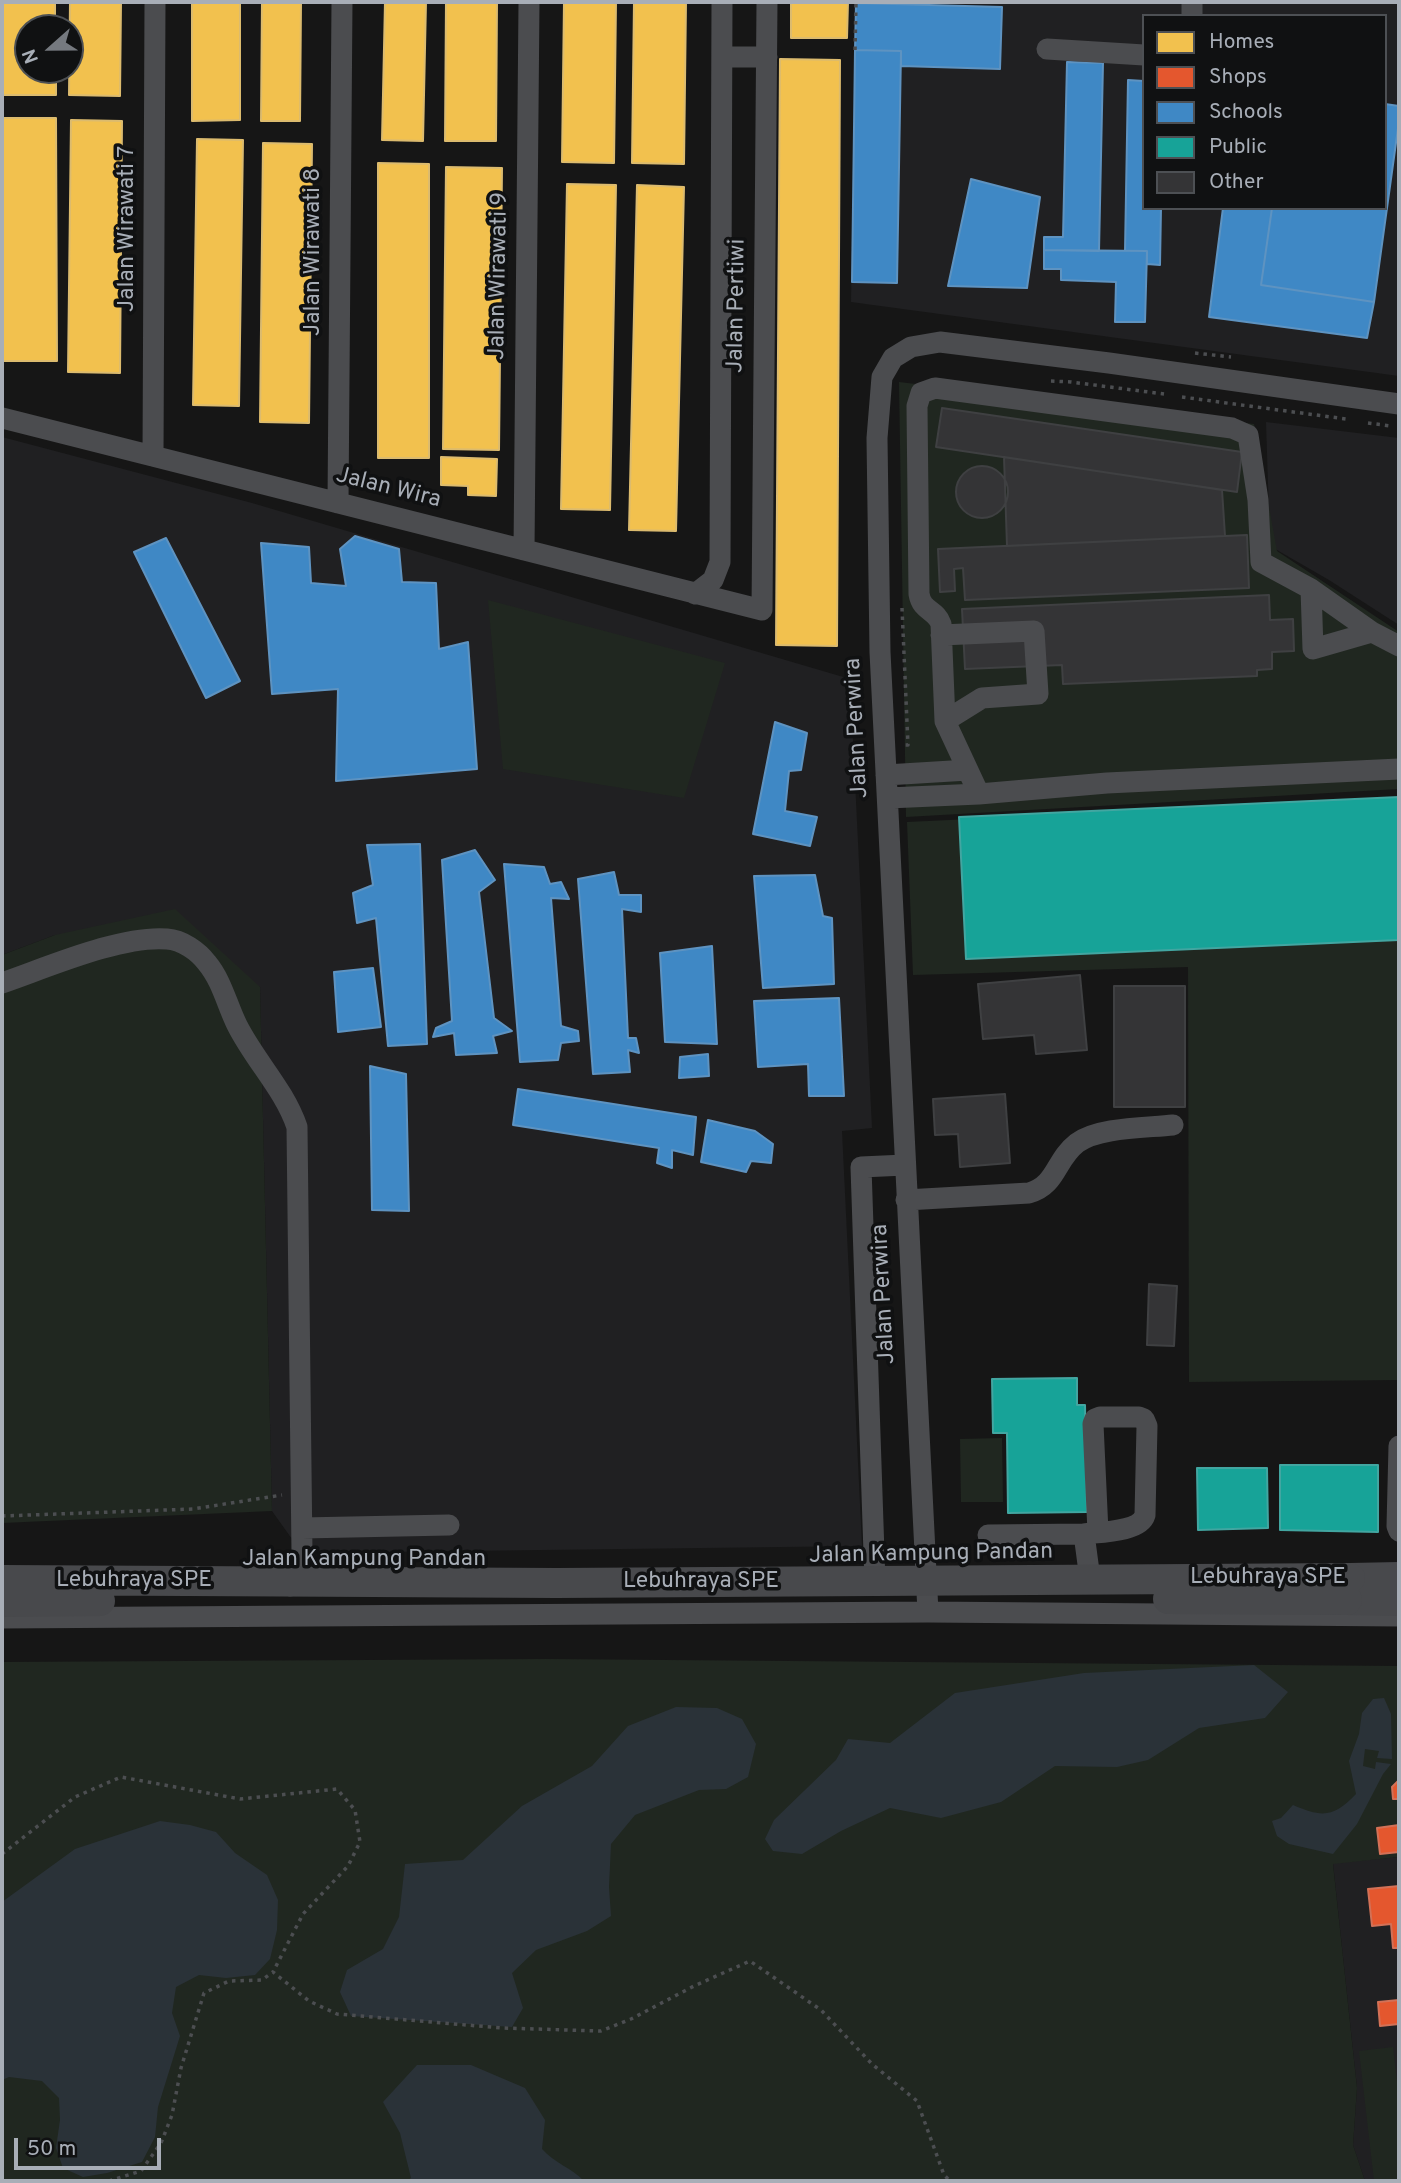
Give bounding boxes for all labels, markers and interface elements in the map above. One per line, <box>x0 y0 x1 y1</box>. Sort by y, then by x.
north arrow <box>14 14 84 84</box>
legend <box>1142 14 1387 210</box>
text: Homes <box>1209 29 1274 56</box>
text: N <box>18 45 45 66</box>
text: Shops <box>1209 64 1267 91</box>
text: Schools <box>1209 99 1283 126</box>
text: Public <box>1209 134 1267 161</box>
street label: Jalan Wirawati 7 <box>114 146 142 312</box>
street label: Jalan Wirawati 8 <box>300 168 328 336</box>
text: Other <box>1209 169 1264 196</box>
street label: Jalan Wirawati 9 <box>485 192 515 360</box>
street label: Jalan Pertiwi <box>723 239 753 373</box>
street label: Jalan Wira <box>333 463 443 515</box>
street label: Jalan Perwira <box>841 657 875 799</box>
street label: Jalan Perwira <box>868 1223 902 1365</box>
street label: Jalan Kampung Pandan <box>809 1539 1053 1571</box>
street label: Jalan Kampung Pandan <box>242 1546 486 1574</box>
street label: Lebuhraya SPE <box>1190 1564 1346 1592</box>
street label: Lebuhraya SPE <box>56 1567 212 1595</box>
street label: Lebuhraya SPE <box>623 1568 779 1596</box>
scale bar <box>18 2124 164 2168</box>
text: 50 m <box>27 2136 76 2163</box>

